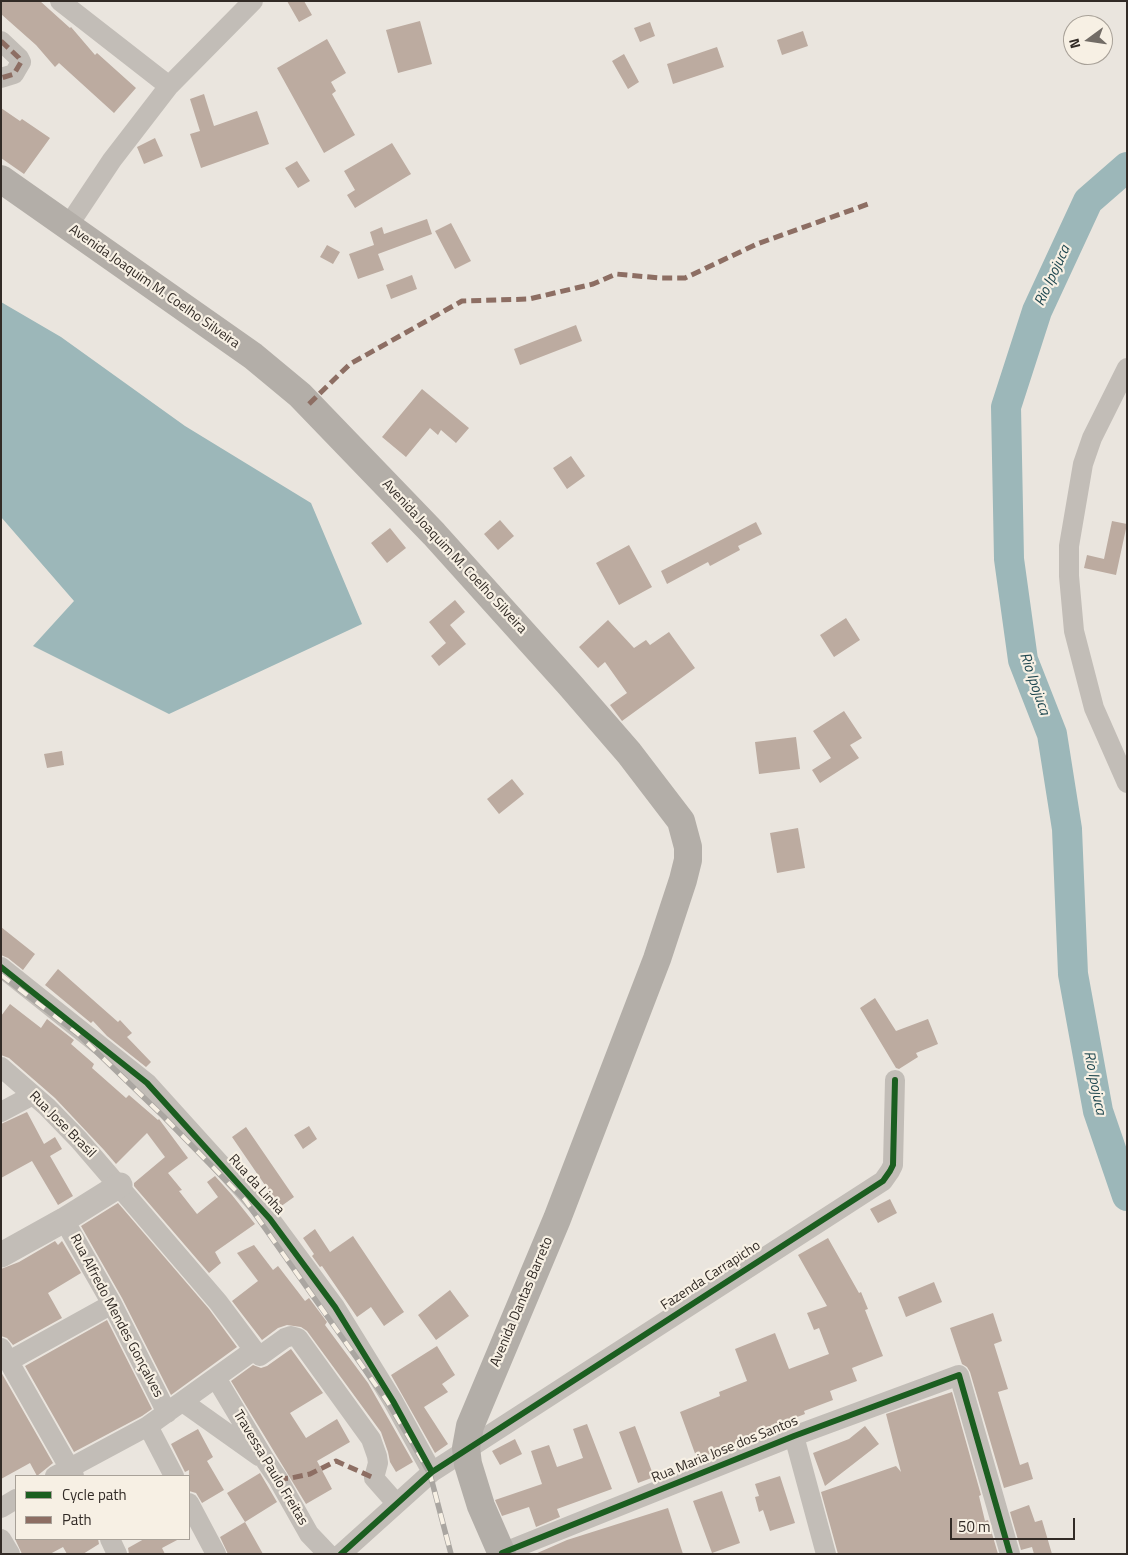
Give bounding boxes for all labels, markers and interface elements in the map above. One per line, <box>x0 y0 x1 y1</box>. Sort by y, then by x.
north arrow <box>1063 15 1113 65</box>
text: N <box>1063 36 1085 51</box>
street label: Avenida Joaquim M. Coelho Silveira <box>65 221 243 353</box>
water label: Rio Ipojuca <box>1031 243 1075 309</box>
street label: Avenida Joaquim M. Coelho Silveira <box>378 477 530 637</box>
water label: Rio Ipojuca <box>1015 650 1053 718</box>
water label: Rio Ipojuca <box>1079 1050 1109 1116</box>
street label: Rua Jose Brasil <box>25 1088 99 1162</box>
street label: Rua da Linha <box>225 1151 287 1219</box>
street label: Rua Alfredo Mendes Gonçalves <box>66 1232 166 1400</box>
street label: Avenida Dantas Barreto <box>487 1235 557 1369</box>
street label: Fazenda Carrapicho <box>658 1238 764 1314</box>
street label: Travessa Paulo Freitas <box>229 1407 311 1529</box>
street label: Rua Maria Jose dos Santos <box>649 1413 801 1487</box>
legend <box>15 1475 190 1540</box>
text: Cycle path <box>62 1483 127 1506</box>
text: Path <box>62 1508 92 1531</box>
scale bar <box>953 1508 1078 1540</box>
text: 50 m <box>958 1515 991 1538</box>

